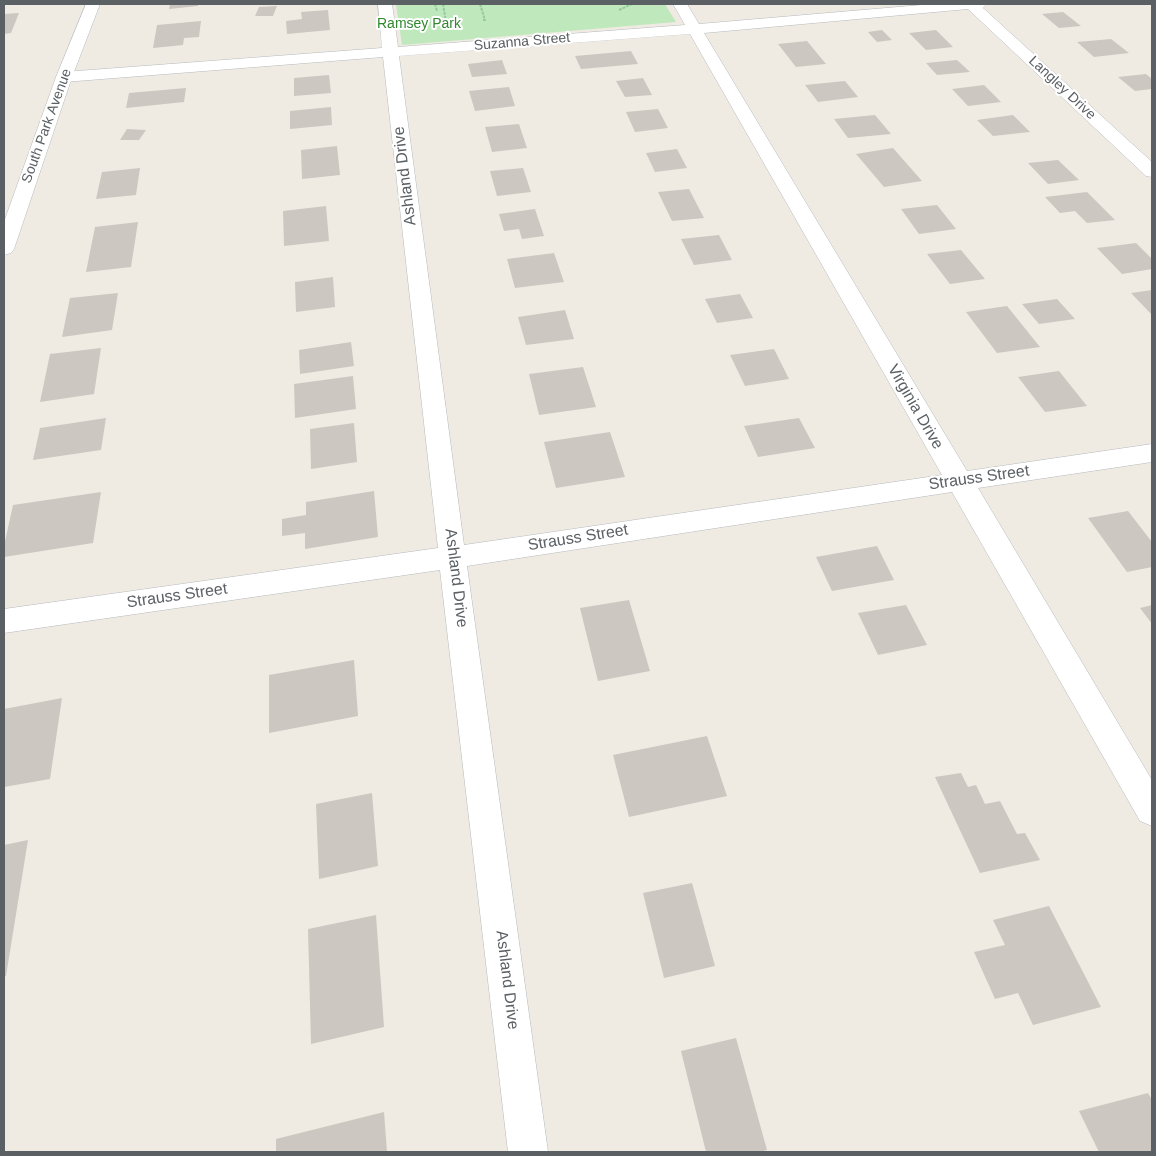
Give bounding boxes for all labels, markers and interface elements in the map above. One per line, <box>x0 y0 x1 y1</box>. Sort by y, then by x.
park label: Ramsey Park <box>377 16 461 32</box>
street label: Suzanna Street <box>473 29 571 55</box>
street label: Langley Drive <box>1025 53 1099 123</box>
street label: South Park Avenue <box>19 67 75 185</box>
street label: Ashland Drive <box>389 125 421 227</box>
street label: Virginia Drive <box>883 361 947 453</box>
street label: Strauss Street <box>927 461 1031 495</box>
street label: Strauss Street <box>526 521 630 555</box>
street label: Ashland Drive <box>440 527 472 629</box>
street label: Strauss Street <box>125 579 229 613</box>
street label: Ashland Drive <box>491 929 523 1031</box>

